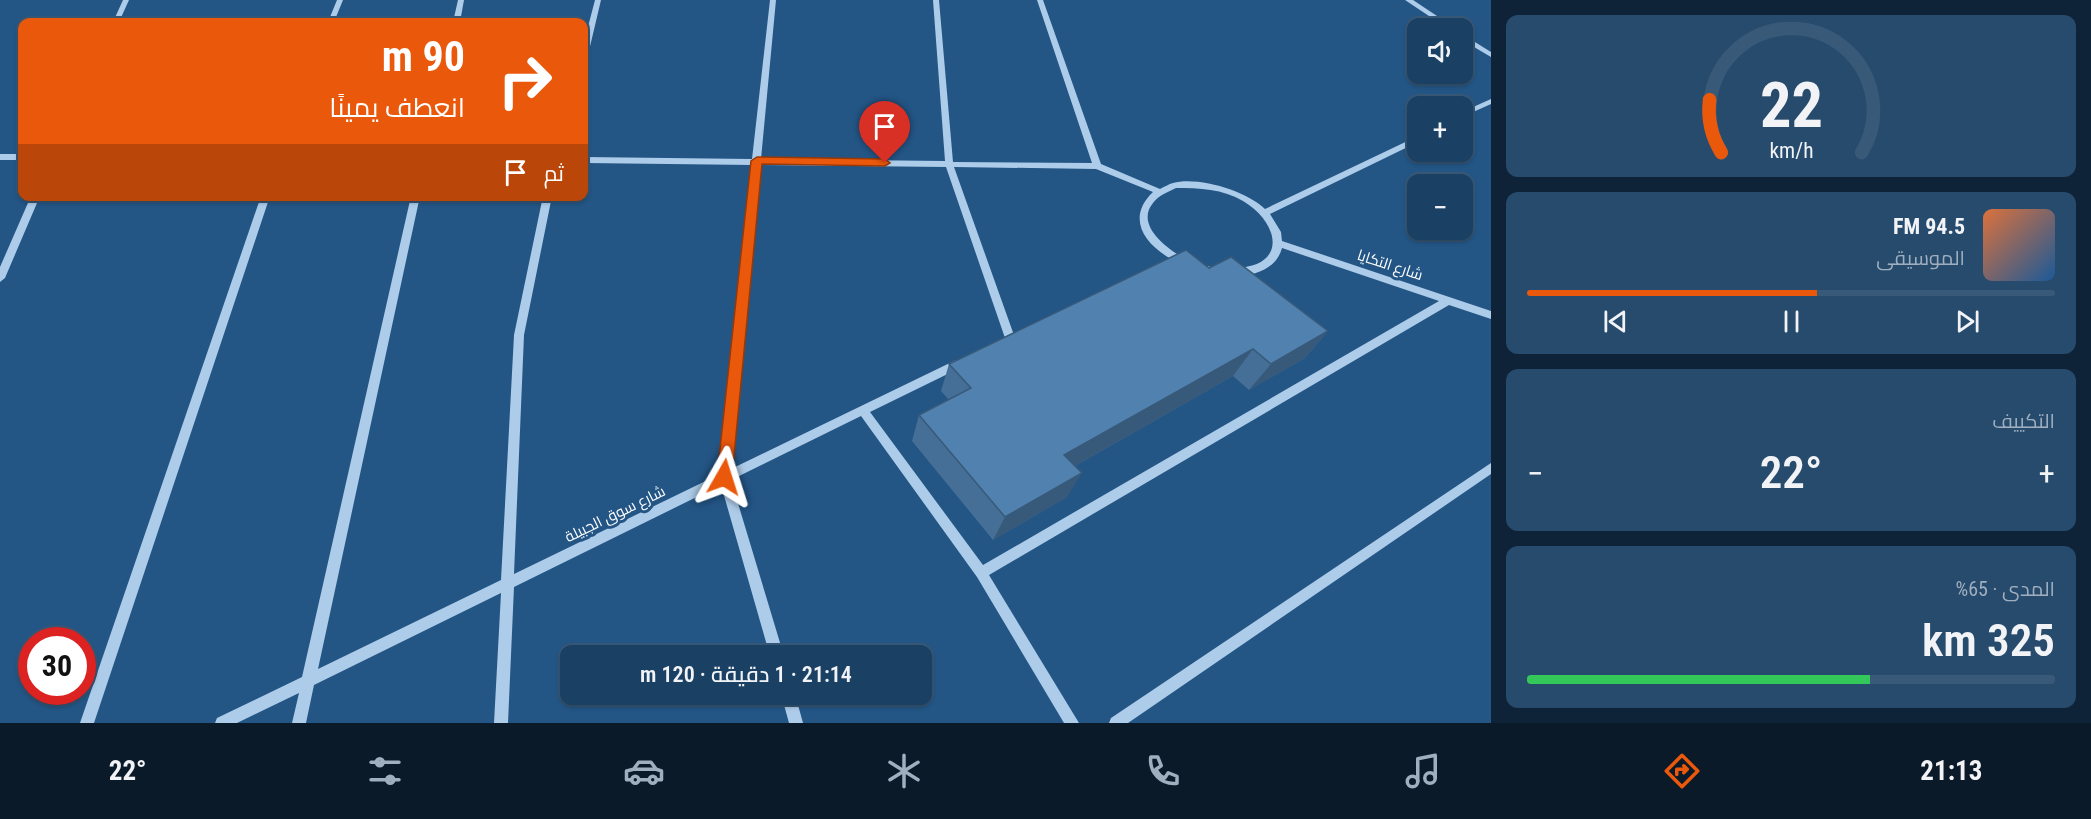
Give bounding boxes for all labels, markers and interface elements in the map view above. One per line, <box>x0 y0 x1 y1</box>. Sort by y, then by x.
map controls <box>1407 18 1473 240</box>
button: sound <box>1407 18 1473 84</box>
text: 90 m <box>382 32 465 81</box>
icon: right <box>486 42 564 120</box>
text: 22 <box>1759 69 1823 142</box>
text: انعطف يمينًا <box>329 92 465 124</box>
button: + <box>1407 96 1473 162</box>
pin <box>859 101 910 163</box>
icon: arrive <box>868 110 901 143</box>
text: km/h <box>1769 138 1813 163</box>
icon: arrive <box>499 156 532 189</box>
text: ثم <box>544 161 564 186</box>
button: − <box>1407 174 1473 240</box>
text: 94.5 FM <box>1893 214 1965 239</box>
street label: شارع التكايا <box>1354 246 1425 286</box>
text: الموسيقى <box>1876 246 1965 270</box>
icon: previous <box>1599 305 1632 338</box>
icon: pause <box>1775 305 1808 338</box>
icon: next <box>1951 305 1984 338</box>
text: التكييف <box>1992 409 2055 433</box>
position arrow <box>692 445 756 509</box>
text: 22° <box>1760 446 1822 499</box>
text: − <box>1527 454 1544 493</box>
text: + <box>2039 454 2055 493</box>
street label: شارع سوق الجبيلة <box>562 482 669 548</box>
text: المدى · 65% <box>1956 577 2055 601</box>
text: 325 km <box>1922 614 2055 667</box>
speed limit sign: 30 <box>18 627 96 705</box>
text: 21:14 · 1 دقيقة · 120 m <box>640 662 852 687</box>
icon: filters <box>364 750 406 792</box>
icon: car <box>623 750 665 792</box>
icon: climate <box>883 750 925 792</box>
icon: phone <box>1142 750 1184 792</box>
icon: music <box>1402 750 1444 792</box>
icon: directions <box>1661 750 1703 792</box>
text: 22° <box>109 755 147 787</box>
text: 21:13 <box>1920 755 1982 787</box>

